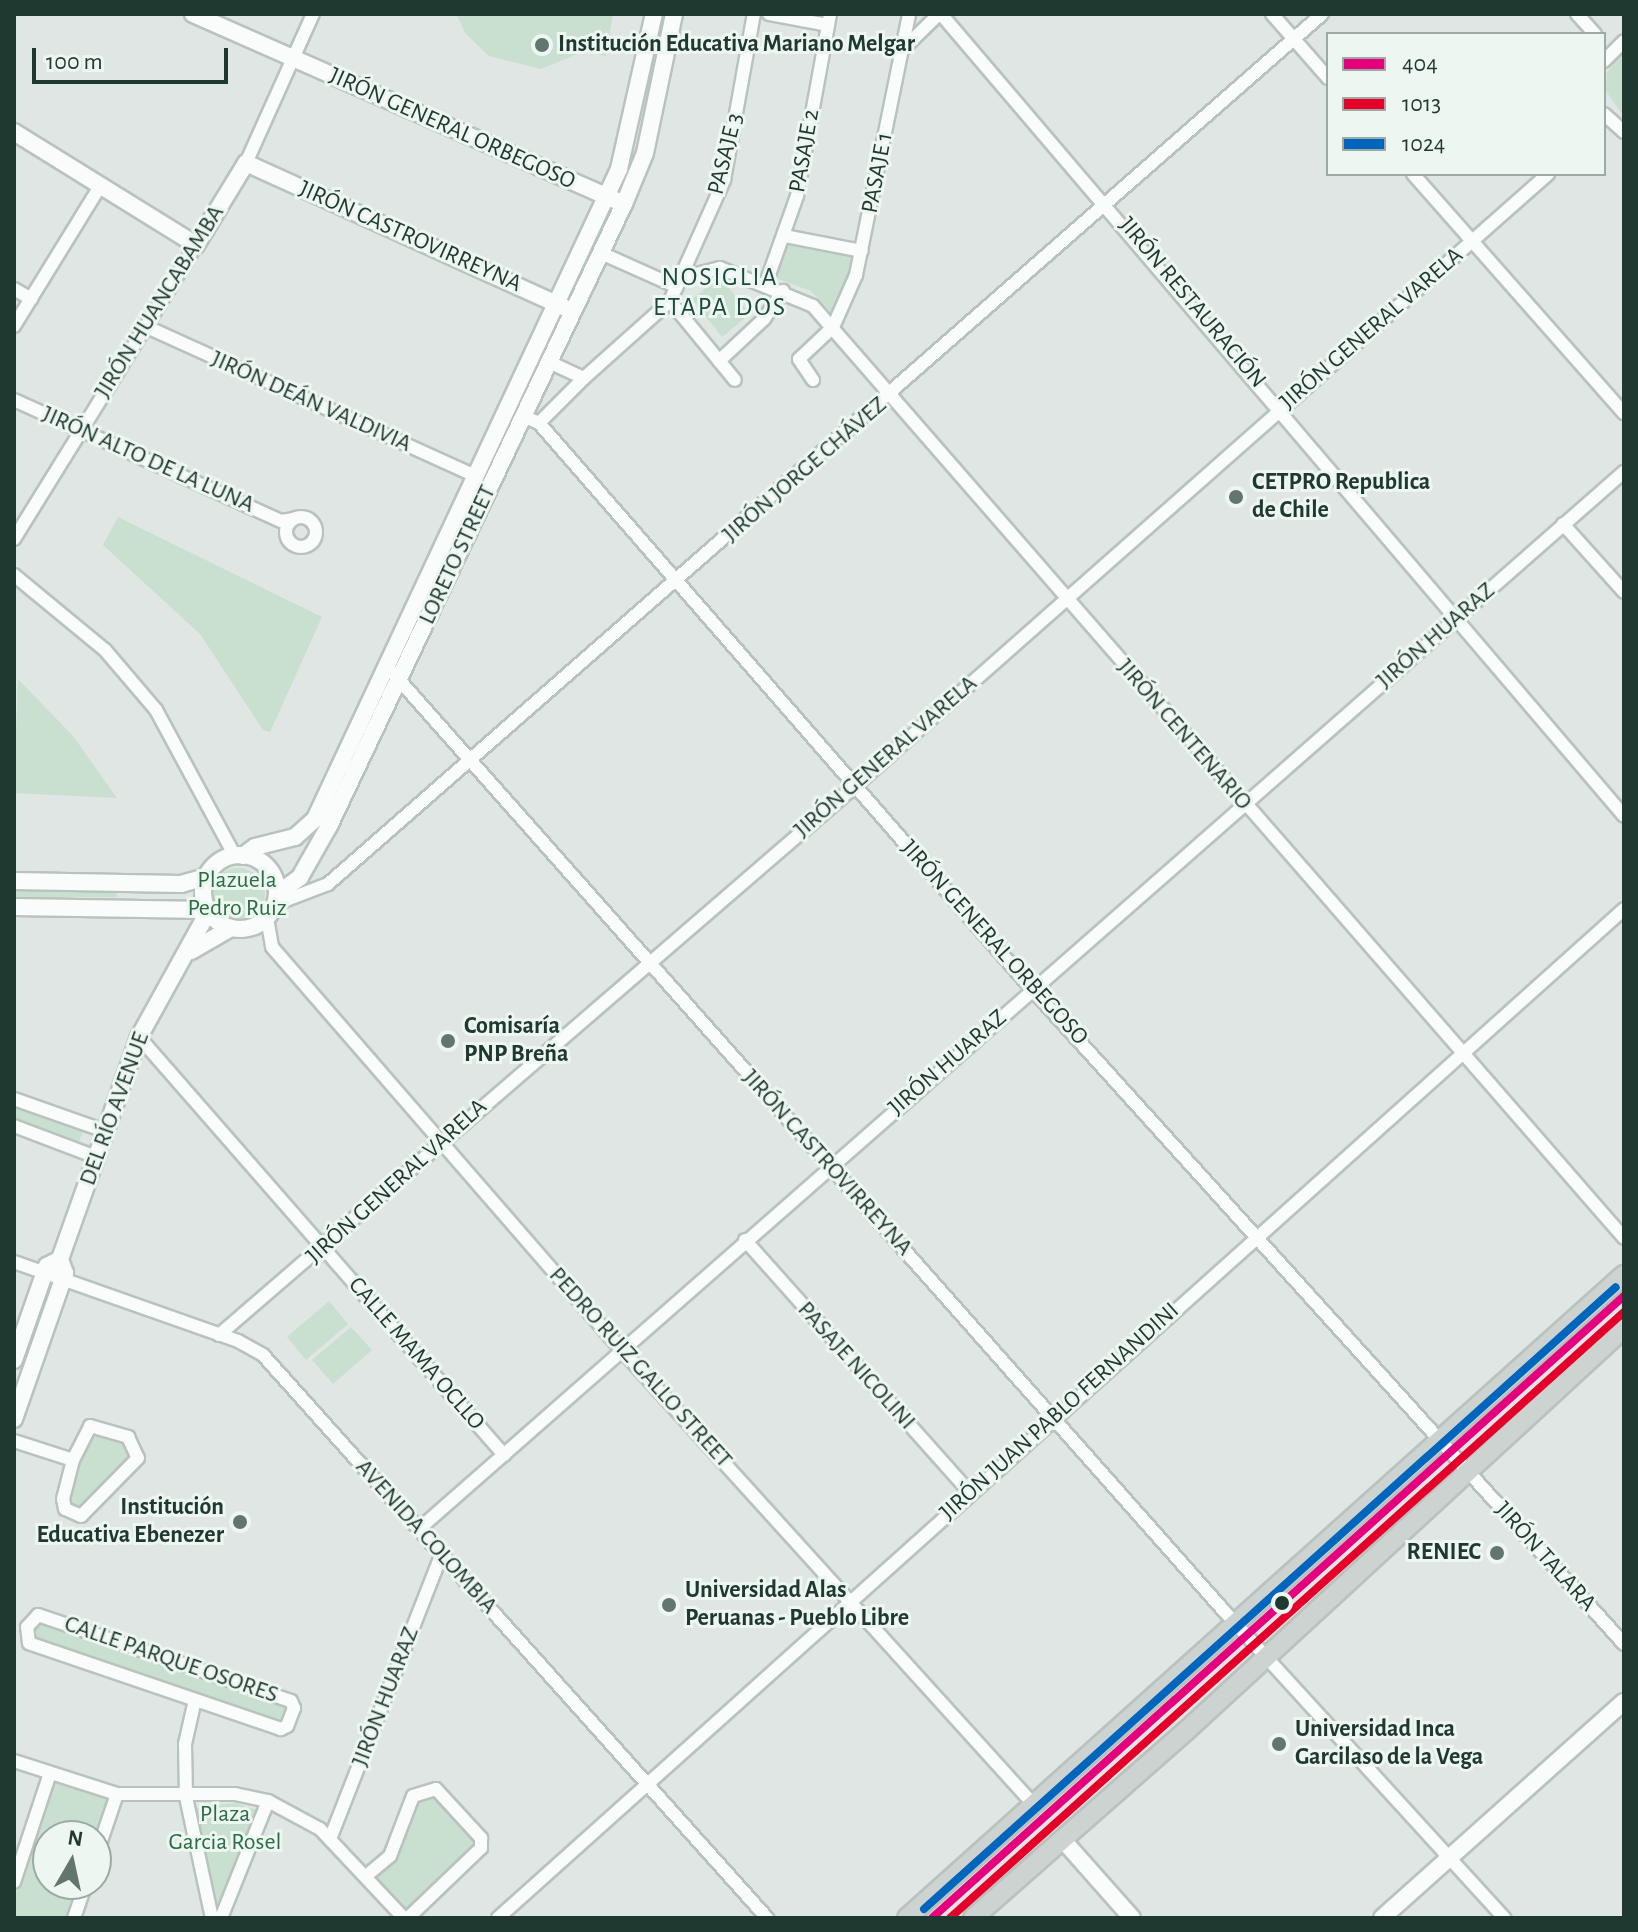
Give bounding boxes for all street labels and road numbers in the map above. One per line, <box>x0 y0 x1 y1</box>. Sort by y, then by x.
street label: JIRÓN GENERAL ORBEGOSO <box>324 62 580 196</box>
street label: PASAJE 2 <box>784 107 826 195</box>
street label: PASAJE 3 <box>702 110 750 198</box>
street label: PASAJE 1 <box>856 130 900 216</box>
street label: JIRÓN CASTROVIRREYNA <box>294 175 526 299</box>
street label: JIRÓN HUANCABAMBA <box>89 200 231 404</box>
street label: JIRÓN RESTAURACIÓN <box>1112 212 1272 394</box>
street label: JIRÓN GENERAL VARELA <box>1275 242 1469 416</box>
street label: JIRÓN DEÁN VALDIVIA <box>206 345 416 459</box>
street label: JIRÓN JORGE CHÁVEZ <box>717 391 893 549</box>
street label: JIRÓN ALTO DE LA LUNA <box>37 400 259 520</box>
street label: LORETO STREET <box>413 481 503 629</box>
street label: JIRÓN HUARAZ <box>1371 577 1501 695</box>
street label: JIRÓN CENTENARIO <box>1111 654 1257 816</box>
street label: JIRÓN GENERAL VARELA <box>789 670 983 844</box>
street label: JIRÓN GENERAL ORBEGOSO <box>894 834 1094 1052</box>
street label: JIRÓN HUARAZ <box>883 1004 1013 1122</box>
street label: DEL RÍO AVENUE <box>74 1028 156 1190</box>
street label: JIRÓN CASTROVIRREYNA <box>736 1064 918 1262</box>
street label: JIRÓN GENERAL VARELA <box>301 1093 493 1271</box>
street label: PEDRO RUIZ GALLO STREET <box>542 1262 738 1474</box>
street label: CALLE MAMA OCLLO <box>342 1272 490 1436</box>
street label: PASAJE NICOLINI <box>791 1296 921 1436</box>
street label: JIRÓN JUAN PABLO FERNANDINI <box>934 1297 1186 1527</box>
street label: AVENIDA COLOMBIA <box>349 1454 503 1620</box>
street label: JIRÓN TALARA <box>1488 1496 1602 1618</box>
street label: CALLE PARQUE OSORES <box>60 1610 282 1710</box>
street label: JIRÓN HUARAZ <box>346 1623 426 1771</box>

